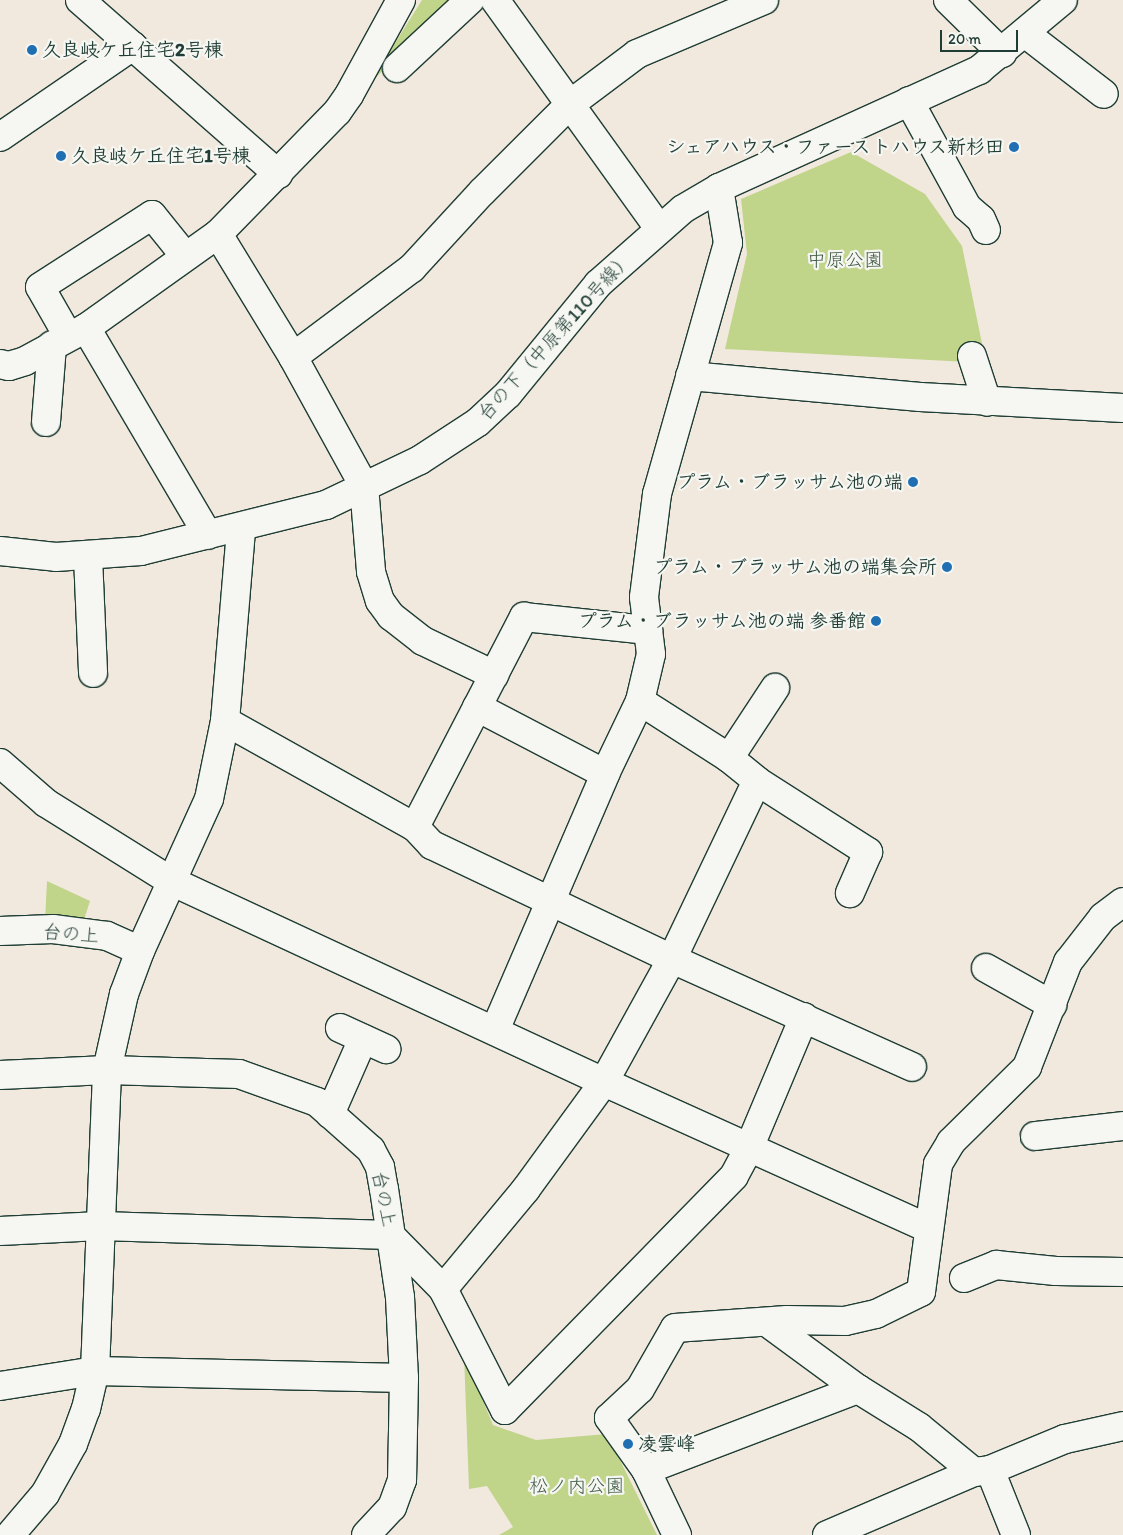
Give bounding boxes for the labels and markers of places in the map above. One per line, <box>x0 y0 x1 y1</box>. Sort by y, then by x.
place label: 久良岐ケ丘住宅2号棟 <box>42 39 223 61</box>
marker: 久良岐ケ丘住宅2号棟 <box>26 44 38 56</box>
place label: シェアハウス・ファーストハウス新杉田 <box>662 136 1004 158</box>
marker: シェアハウス・ファーストハウス新杉田 <box>1008 141 1020 153</box>
place label: 久良岐ケ丘住宅1号棟 <box>71 145 251 167</box>
marker: 久良岐ケ丘住宅1号棟 <box>55 150 67 162</box>
place label: プラム・ブラッサム池の端 <box>675 471 903 493</box>
marker: プラム・ブラッサム池の端 <box>907 476 919 488</box>
place label: プラム・ブラッサム池の端集会所 <box>652 556 937 578</box>
marker: プラム・ブラッサム池の端集会所 <box>941 561 953 573</box>
place label: プラム・ブラッサム池の端 参番館 <box>577 610 866 632</box>
marker: プラム・ブラッサム池の端 参番館 <box>870 615 882 627</box>
place label: 凌雲峰 <box>638 1433 695 1455</box>
marker: 凌雲峰 <box>622 1438 634 1450</box>

